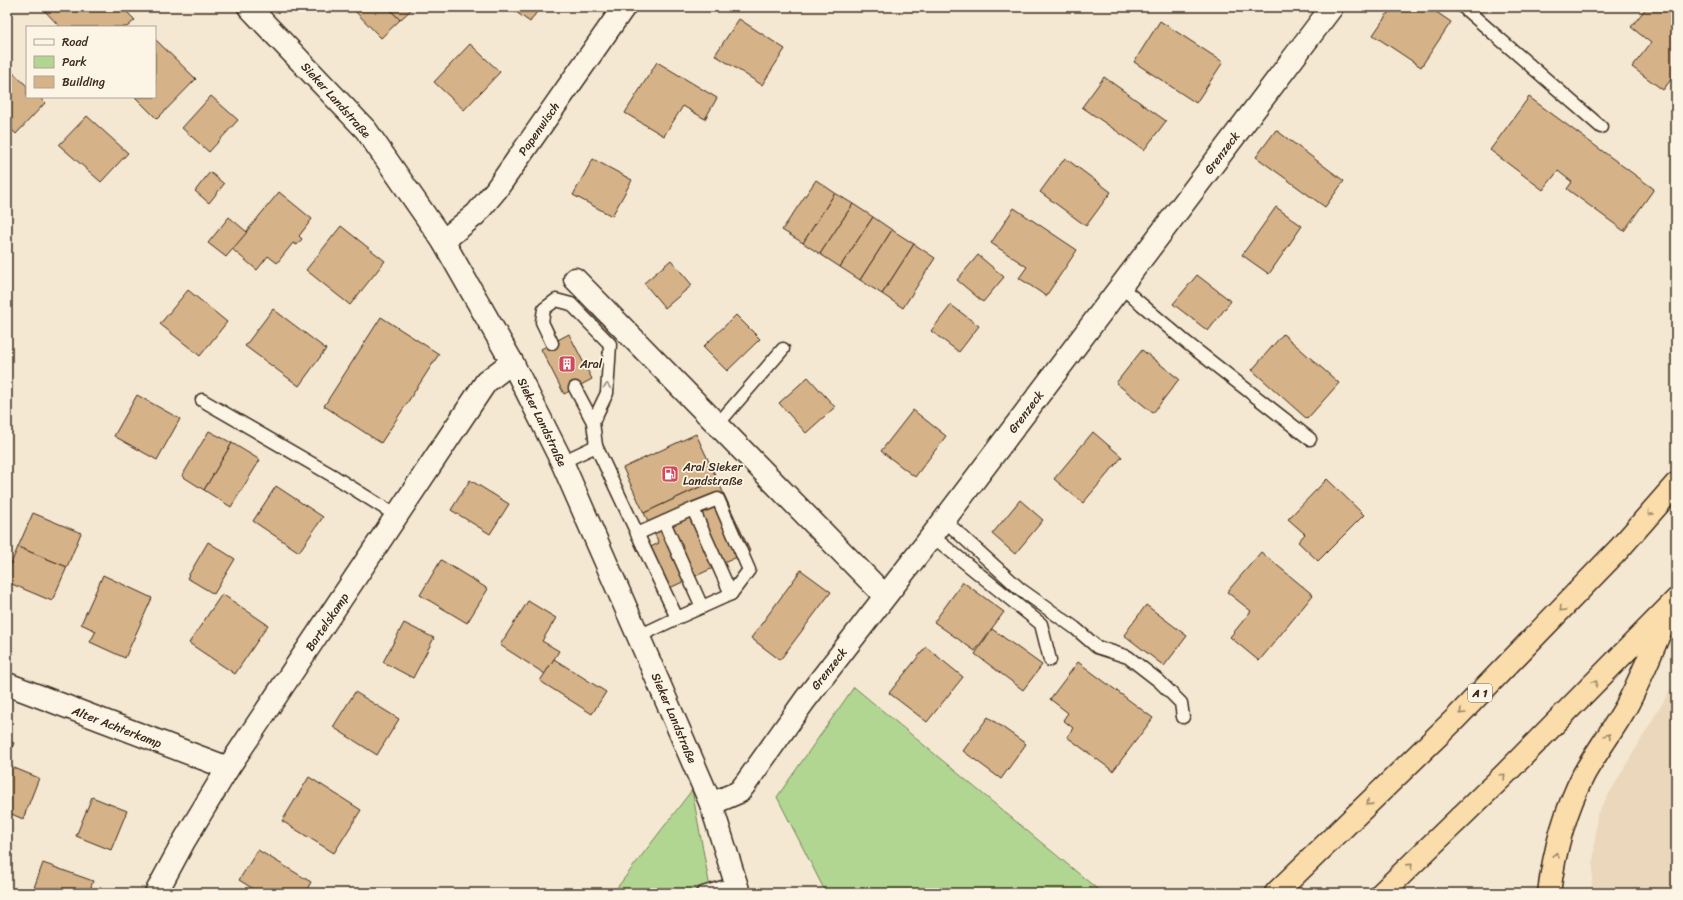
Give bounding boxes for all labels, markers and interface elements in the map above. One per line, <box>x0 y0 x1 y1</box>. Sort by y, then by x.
legend <box>26 26 156 98</box>
text: Road <box>62 31 89 53</box>
text: Park <box>62 51 87 73</box>
street label: Sieker Landstraße <box>295 57 377 144</box>
text: Building <box>62 71 105 93</box>
street label: Papenwisch <box>512 97 566 161</box>
street label: Grenzeck <box>1198 126 1246 179</box>
place label: Aral <box>579 353 603 375</box>
building icon: Aral <box>557 354 577 374</box>
street label: Sieker Landstraße <box>511 374 573 471</box>
one-way arrow <box>602 383 611 389</box>
street label: Grenzeck <box>1002 385 1050 438</box>
place label: Aral Sieker Landstraße <box>682 456 744 492</box>
fuel station icon: Aral Sieker Landstraße <box>660 464 680 484</box>
one-way arrow <box>1648 509 1655 516</box>
street label: Bartelskamp <box>299 588 355 656</box>
one-way arrow <box>1559 604 1566 611</box>
street label: Grenzeck <box>805 642 853 695</box>
street label: Sieker Landstraße <box>645 669 703 767</box>
one-way arrow <box>1590 680 1598 688</box>
road number: A 1 <box>1468 684 1492 702</box>
street label: Alter Achterkamp <box>68 699 166 754</box>
one-way arrow <box>1459 707 1467 715</box>
one-way arrow <box>1603 733 1610 740</box>
one-way arrow <box>1498 773 1506 781</box>
one-way arrow <box>1366 798 1374 806</box>
one-way arrow <box>1551 851 1559 858</box>
one-way arrow <box>1405 863 1413 871</box>

